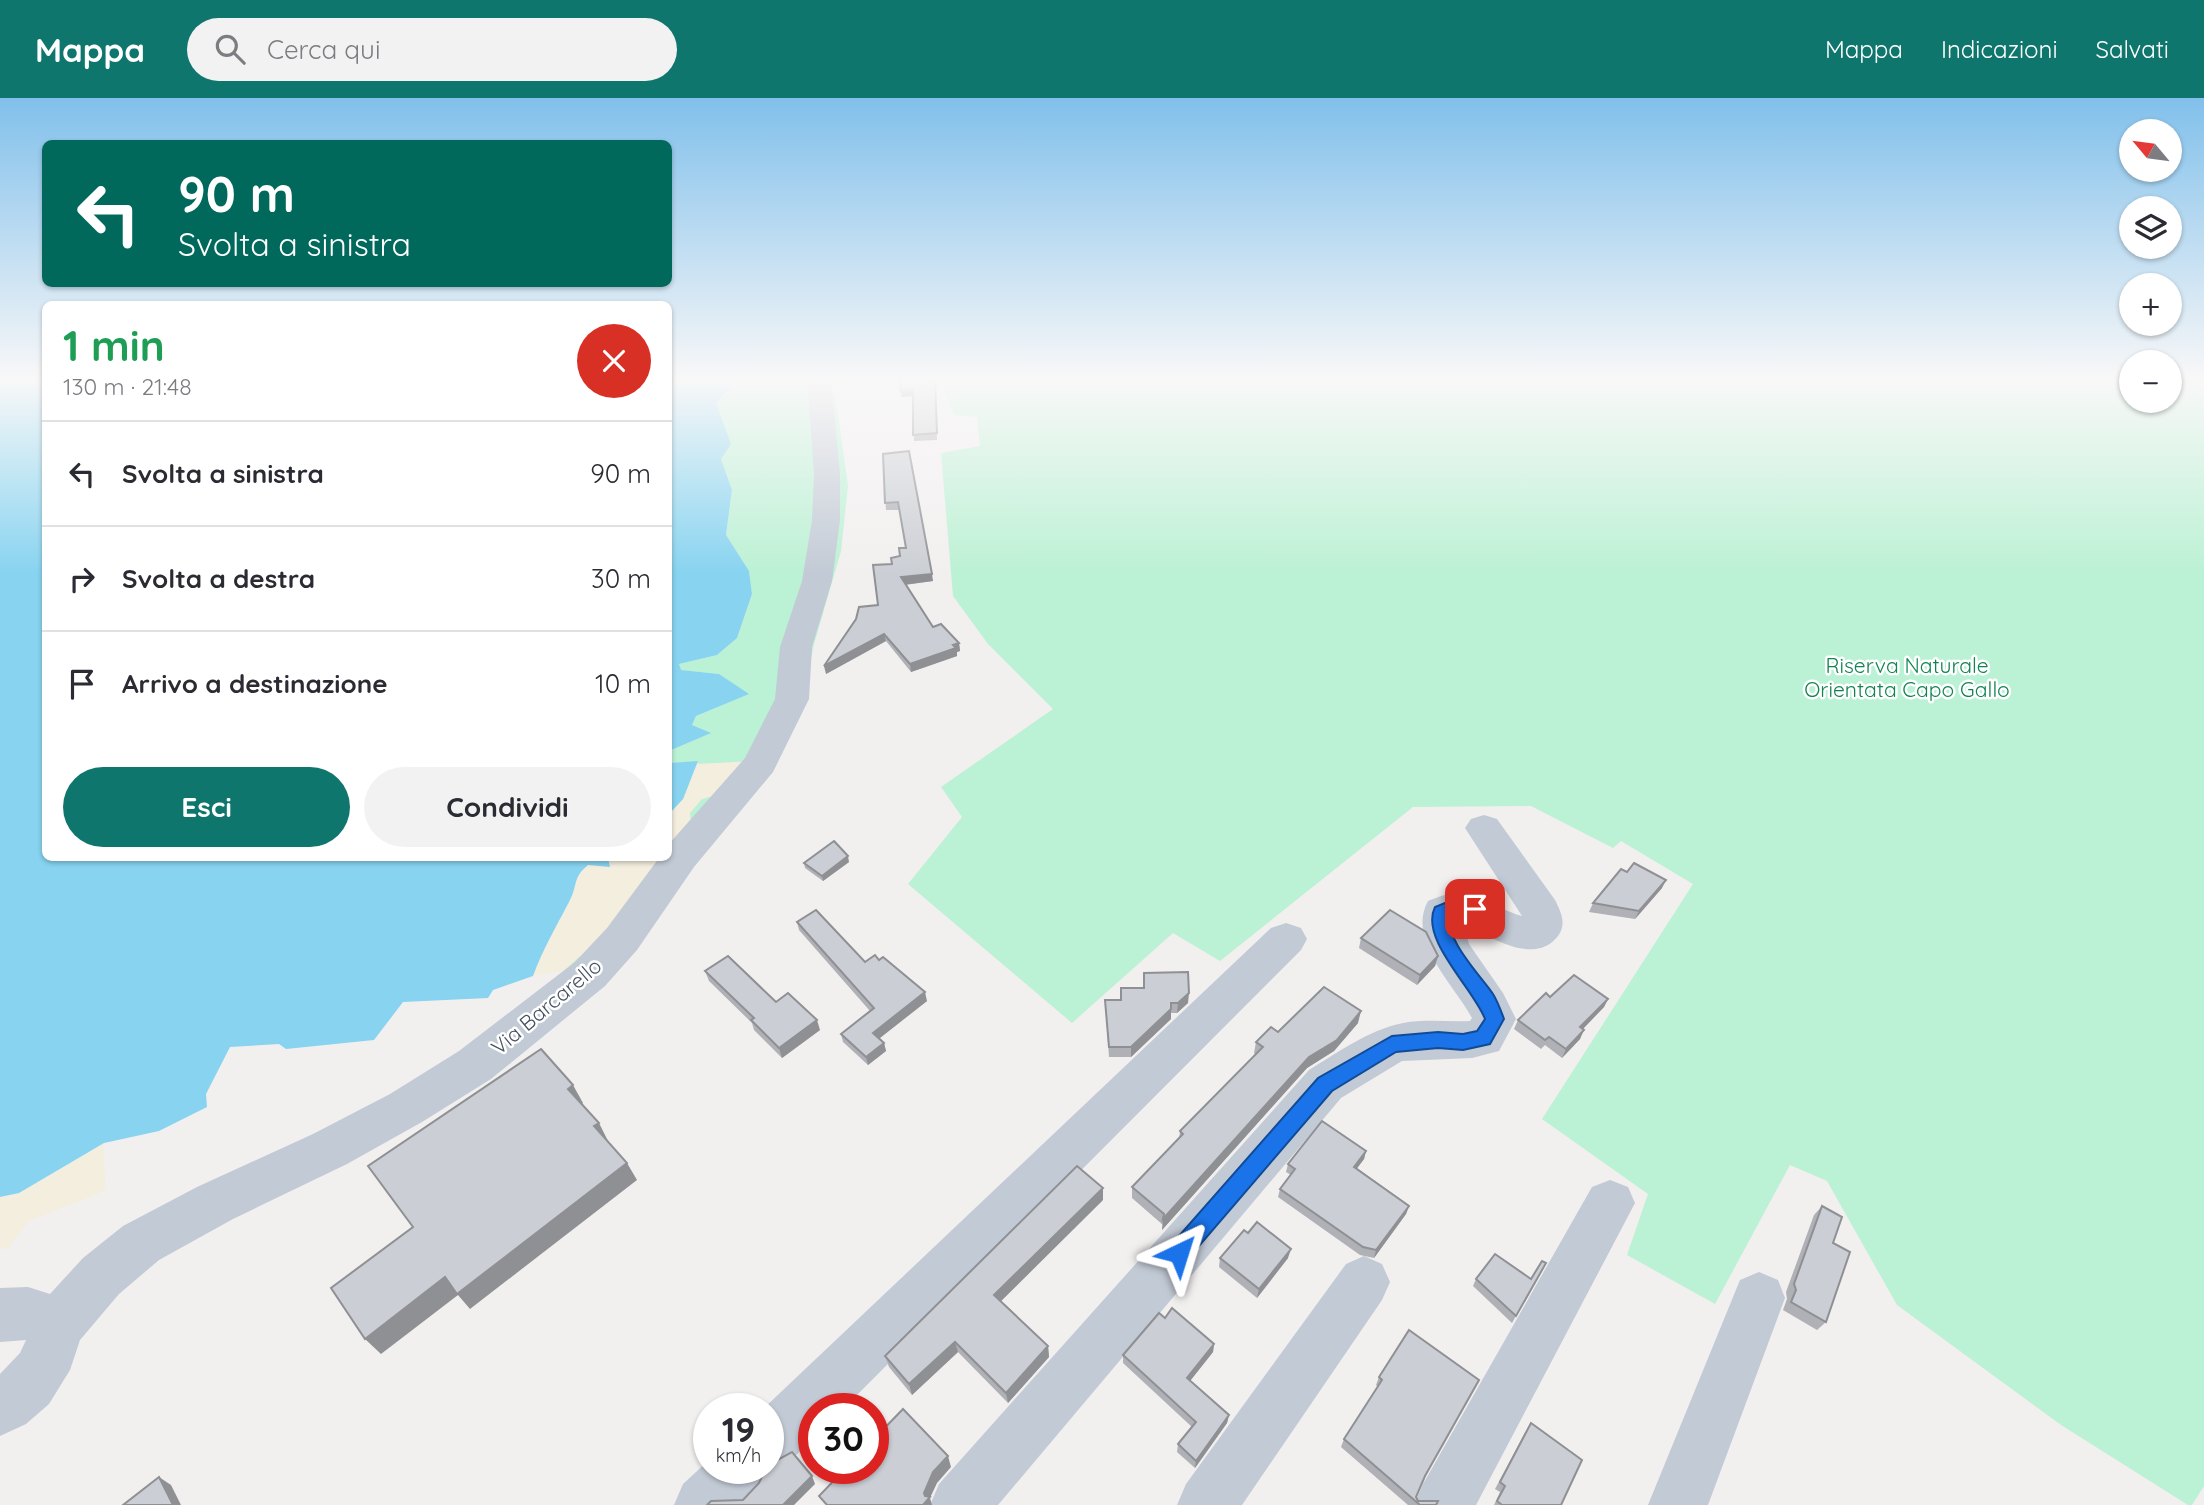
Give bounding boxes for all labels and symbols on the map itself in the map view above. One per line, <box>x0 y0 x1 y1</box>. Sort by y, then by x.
north arrow <box>2119 119 2182 182</box>
park label: Riserva Naturale Orientata Capo Gallo <box>1804 652 2010 702</box>
pin <box>1445 879 1505 939</box>
street label: Via Barcarello <box>485 952 607 1060</box>
position arrow <box>1142 1216 1216 1290</box>
speed limit sign: 30 <box>798 1393 889 1484</box>

